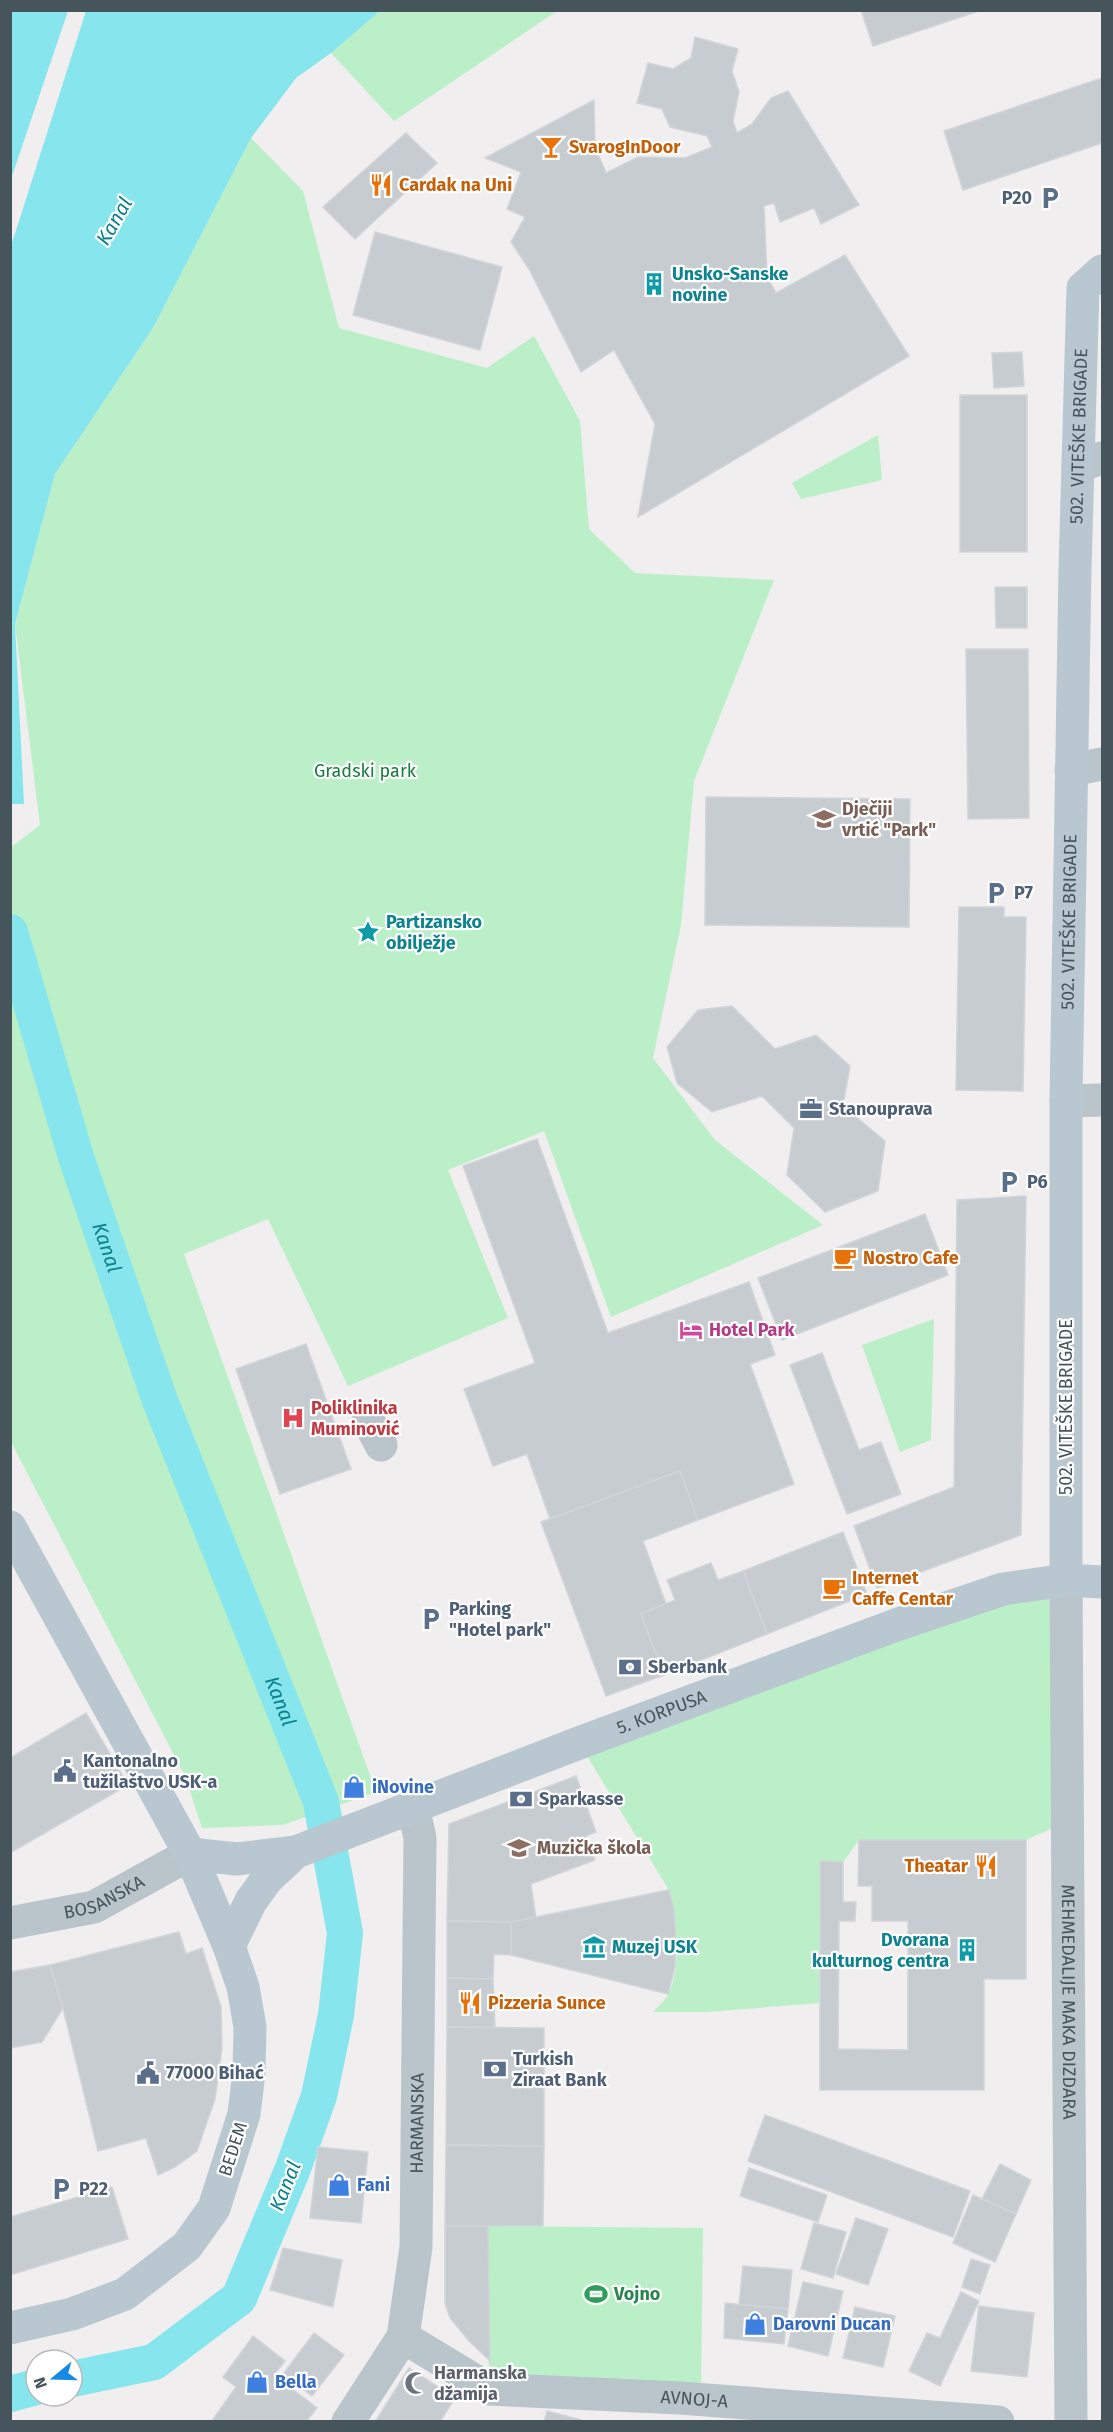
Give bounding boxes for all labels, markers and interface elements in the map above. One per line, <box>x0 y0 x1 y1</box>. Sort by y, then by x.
bar icon: SvarogInDoor <box>538 134 564 160</box>
place label: SvarogInDoor <box>569 136 681 158</box>
restaurant icon: Cardak na Uni <box>368 172 394 198</box>
place label: Cardak na Uni <box>399 174 512 196</box>
parking icon: P20 <box>1037 185 1063 211</box>
place label: P20 <box>1002 187 1032 209</box>
water label: Kanal <box>91 193 137 249</box>
place label: Unsko-Sanske novine <box>672 263 789 306</box>
building icon: Unsko-Sanske novine <box>641 271 667 297</box>
street label: 502. VITEŠKE BRIGADE <box>1065 348 1092 524</box>
park label: Gradski park <box>314 760 417 782</box>
place label: Dječiji vrtić "Park" <box>841 798 936 841</box>
school or university icon: Dječiji vrtić "Park" <box>811 806 837 832</box>
street label: 502. VITEŠKE BRIGADE <box>1057 834 1082 1010</box>
parking icon: P7 <box>983 880 1009 906</box>
place label: P7 <box>1014 882 1033 904</box>
place label: Partizansko obilježje <box>386 911 482 954</box>
place icon: Partizansko obilježje <box>355 919 381 945</box>
office icon: Stanouprava <box>798 1096 824 1122</box>
place label: Stanouprava <box>829 1098 933 1120</box>
parking icon: P6 <box>996 1169 1022 1195</box>
place label: P6 <box>1027 1171 1048 1193</box>
water label: Kanal <box>87 1219 127 1276</box>
cafe icon: Nostro Cafe <box>832 1245 858 1271</box>
place label: Nostro Cafe <box>863 1247 959 1269</box>
hotel icon: Hotel Park <box>678 1317 704 1343</box>
place label: Hotel Park <box>709 1319 796 1341</box>
street label: 502. VITEŠKE BRIGADE <box>1055 1319 1077 1495</box>
place label: Poliklinika Muminović <box>311 1397 400 1440</box>
hospital icon: Poliklinika Muminović <box>280 1405 306 1431</box>
place label: Internet Caffe Centar <box>852 1567 954 1610</box>
cafe icon: Internet Caffe Centar <box>821 1575 847 1601</box>
place label: Parking "Hotel park" <box>449 1598 551 1641</box>
parking icon: Parking "Hotel park" <box>418 1606 444 1632</box>
bank icon: Sberbank <box>617 1654 643 1680</box>
place label: Sberbank <box>648 1656 728 1678</box>
water label: Kanal <box>260 1673 301 1730</box>
street label: 5. KORPUSA <box>614 1685 710 1739</box>
place label: Kantonalno tužilaštvo USK-a <box>83 1750 218 1793</box>
public building icon: Kantonalno tužilaštvo USK-a <box>52 1758 78 1784</box>
shop icon: iNovine <box>341 1774 367 1800</box>
place label: iNovine <box>372 1776 434 1798</box>
bank icon: Sparkasse <box>508 1786 534 1812</box>
place label: Sparkasse <box>539 1788 624 1810</box>
school or university icon: Muzička škola <box>506 1835 532 1861</box>
place label: Muzička škola <box>537 1837 651 1859</box>
restaurant icon: Theatar <box>973 1853 999 1879</box>
place label: Theatar <box>904 1855 969 1877</box>
street label: BOSANSKA <box>62 1870 149 1924</box>
street label: MEHMEDALIJE MAKA DIZDARA <box>1057 1884 1080 2120</box>
place label: Dvorana kulturnog centra <box>812 1929 949 1972</box>
museum icon: Muzej USK <box>581 1934 607 1960</box>
place label: Muzej USK <box>612 1936 698 1958</box>
building icon: Dvorana kulturnog centra <box>954 1937 980 1963</box>
restaurant icon: Pizzeria Sunce <box>457 1990 483 2016</box>
place label: Pizzeria Sunce <box>488 1992 606 2014</box>
place label: Turkish Ziraat Bank <box>513 2048 608 2091</box>
bank icon: Turkish Ziraat Bank <box>482 2056 508 2082</box>
public building icon: 77000 Bihać <box>135 2060 161 2086</box>
place label: 77000 Bihać <box>166 2062 264 2084</box>
street label: HARMANSKA <box>406 2072 429 2174</box>
street label: BEDEM <box>214 2119 252 2179</box>
water label: Kanal <box>264 2158 306 2214</box>
shop icon: Fani <box>326 2172 352 2198</box>
place label: Fani <box>357 2174 390 2196</box>
parking icon: P22 <box>48 2176 74 2202</box>
place label: P22 <box>79 2178 108 2200</box>
sports icon: Vojno <box>583 2281 609 2307</box>
place label: Vojno <box>613 2283 660 2305</box>
shop icon: Darovni Ducan <box>742 2311 768 2337</box>
place label: Darovni Ducan <box>773 2313 891 2335</box>
north arrow <box>24 2348 84 2408</box>
place label: Harmanska džamija <box>434 2362 527 2405</box>
shop icon: Bella <box>244 2369 270 2395</box>
mosque icon: Harmanska džamija <box>403 2370 429 2396</box>
place label: Bella <box>275 2371 317 2393</box>
text: N <box>30 2375 51 2391</box>
street label: AVNOJ-A <box>660 2386 729 2413</box>

